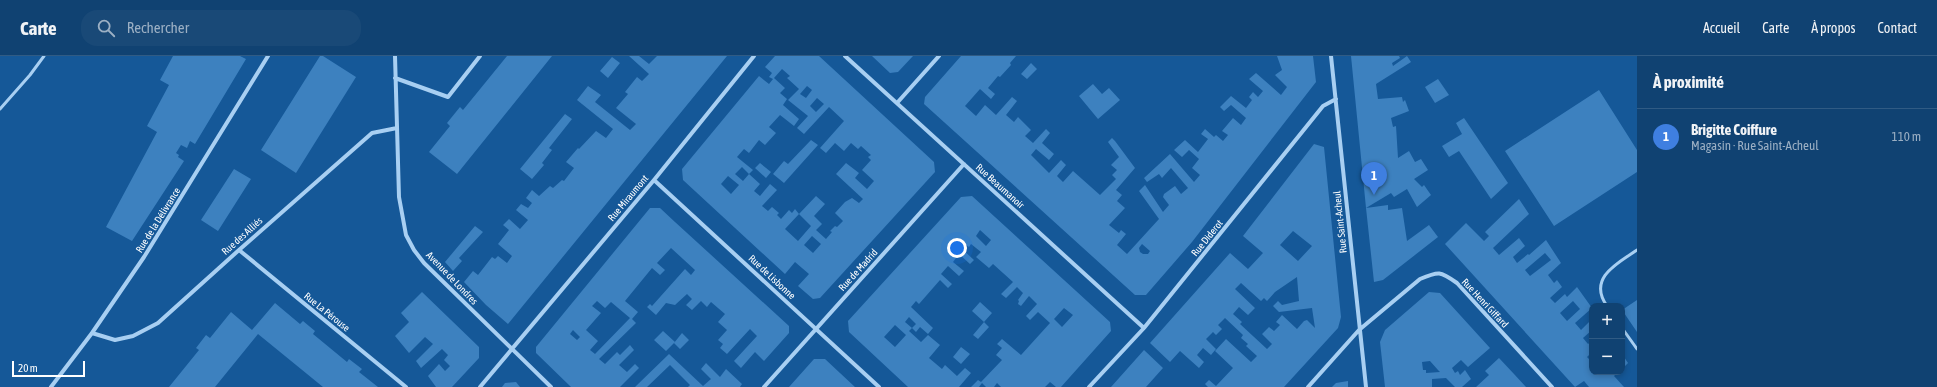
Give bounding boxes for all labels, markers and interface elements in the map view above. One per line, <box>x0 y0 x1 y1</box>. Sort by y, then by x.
search box <box>81 10 361 46</box>
text: Carte <box>20 17 57 39</box>
icon: search <box>95 17 117 39</box>
text: Rechercher <box>127 19 189 36</box>
text: Accueil <box>1703 20 1740 36</box>
text: Carte <box>1762 20 1789 36</box>
text: À propos <box>1811 20 1856 36</box>
text: Contact <box>1878 20 1917 36</box>
text: À proximité <box>1653 72 1724 92</box>
text: Brigitte Coiffure <box>1691 121 1777 138</box>
text: 1 <box>1663 129 1669 144</box>
text: 110 m <box>1892 129 1921 144</box>
text: Magasin · Rue Saint-Acheul <box>1691 138 1819 153</box>
street label: Rue Beaumanoir <box>974 161 1027 211</box>
pin: 1 <box>1361 162 1387 195</box>
street label: Rue Miraumont <box>606 173 650 223</box>
street label: Rue de la Délivrance <box>134 185 183 255</box>
street label: Rue Saint-Acheul <box>1331 190 1349 254</box>
street label: Rue des Alliés <box>220 215 265 257</box>
street label: Rue Diderot <box>1189 218 1225 258</box>
your location <box>947 238 967 258</box>
street label: Rue de Madrid <box>836 247 880 293</box>
street label: Avenue de Londres <box>424 249 480 307</box>
street label: Rue de Lisbonne <box>746 253 798 302</box>
street label: Rue Henri Giffard <box>1460 276 1511 330</box>
street label: Rue La Pérouse <box>302 290 352 334</box>
map controls <box>1589 303 1625 375</box>
button: + <box>1589 303 1625 339</box>
button: − <box>1589 339 1625 375</box>
scale bar <box>12 359 85 378</box>
text: 20 m <box>18 362 38 374</box>

